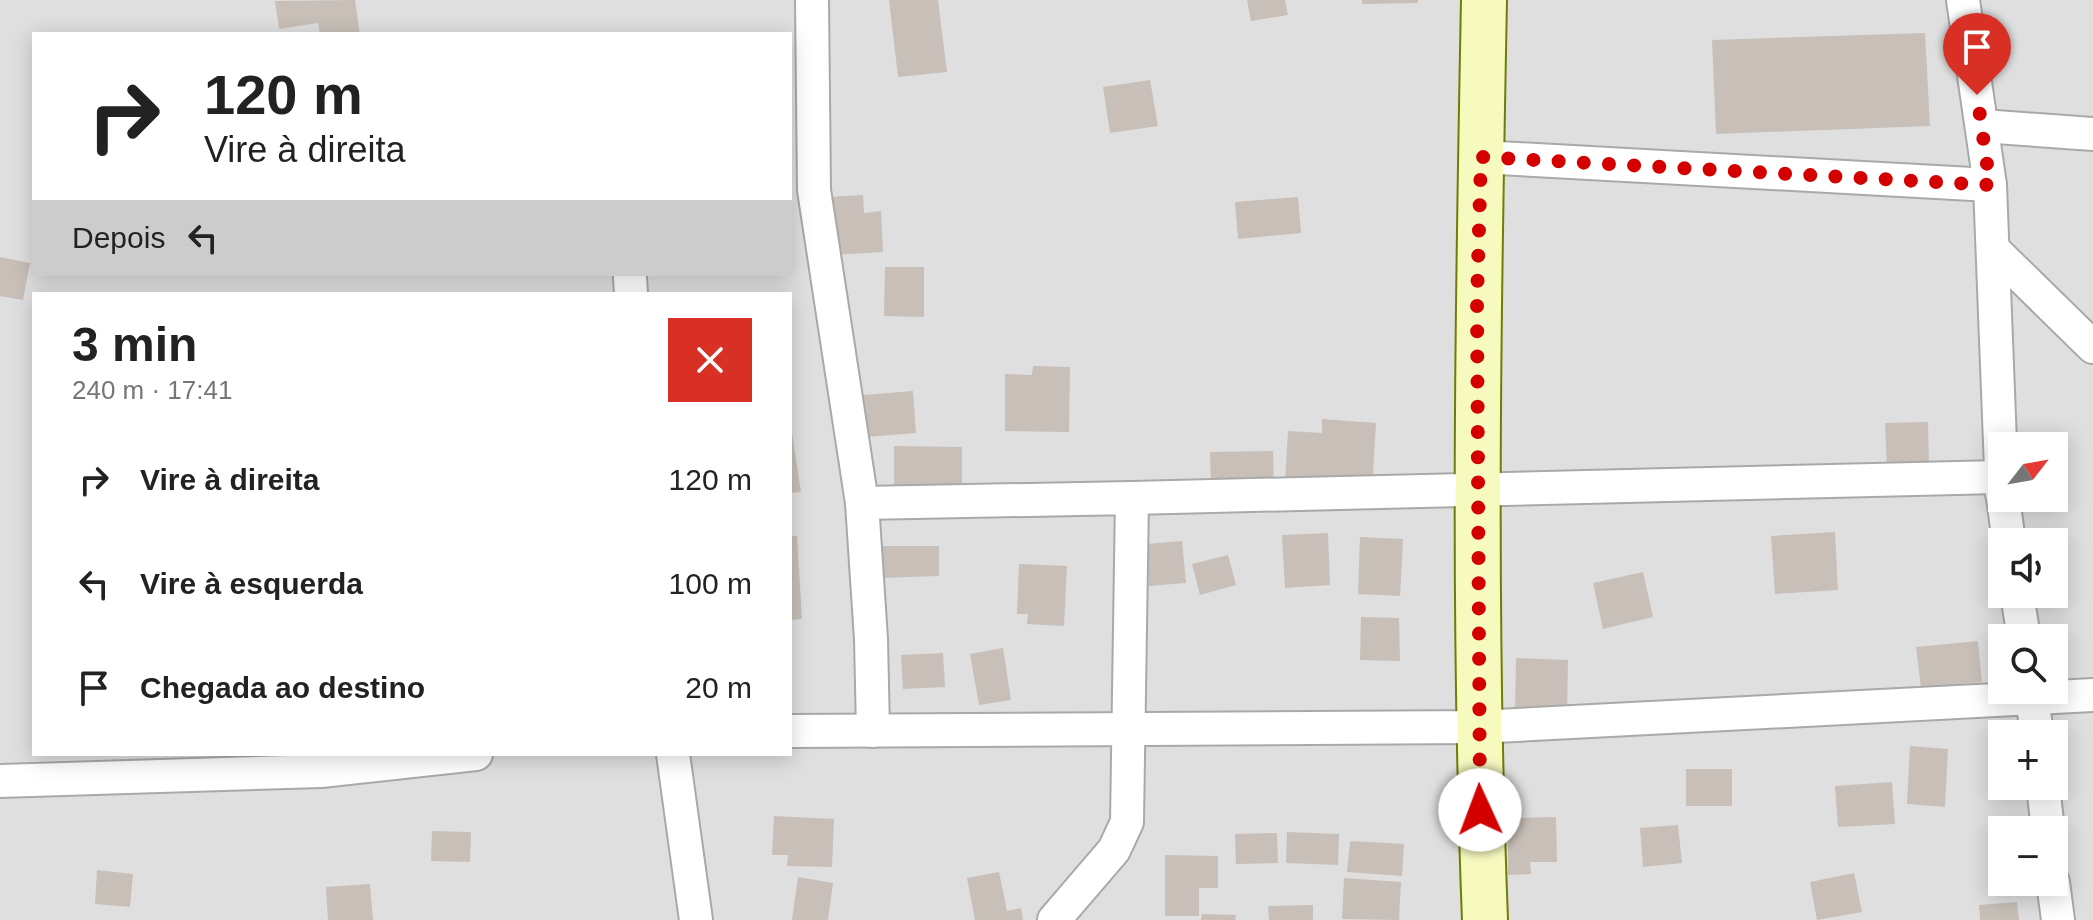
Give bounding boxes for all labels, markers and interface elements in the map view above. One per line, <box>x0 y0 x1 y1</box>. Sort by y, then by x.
pin <box>1943 13 2011 95</box>
icon: arrive <box>1955 25 1999 69</box>
text: 120 m <box>204 63 363 126</box>
icon: right <box>72 64 176 168</box>
text: Vire à direita <box>204 129 405 170</box>
icon: left <box>181 216 225 260</box>
text: Depois <box>72 221 165 254</box>
text: 3 min <box>72 318 197 371</box>
button: close <box>668 318 752 402</box>
text: 240 m · 17:41 <box>72 375 232 405</box>
north arrow <box>1988 432 2068 512</box>
map controls <box>1988 432 2068 896</box>
icon: right <box>72 458 116 502</box>
text: Vire à direita <box>140 463 320 496</box>
text: 120 m <box>669 463 752 496</box>
button: sound <box>1988 528 2068 608</box>
icon: left <box>72 562 116 606</box>
text: Vire à esquerda <box>140 567 363 600</box>
text: 100 m <box>669 567 752 600</box>
button: search <box>1988 624 2068 704</box>
icon: arrive <box>72 666 116 710</box>
text: Chegada ao destino <box>140 671 425 704</box>
text: 20 m <box>685 671 752 704</box>
button: + <box>1988 720 2068 800</box>
position arrow <box>1438 768 1522 852</box>
button: − <box>1988 816 2068 896</box>

